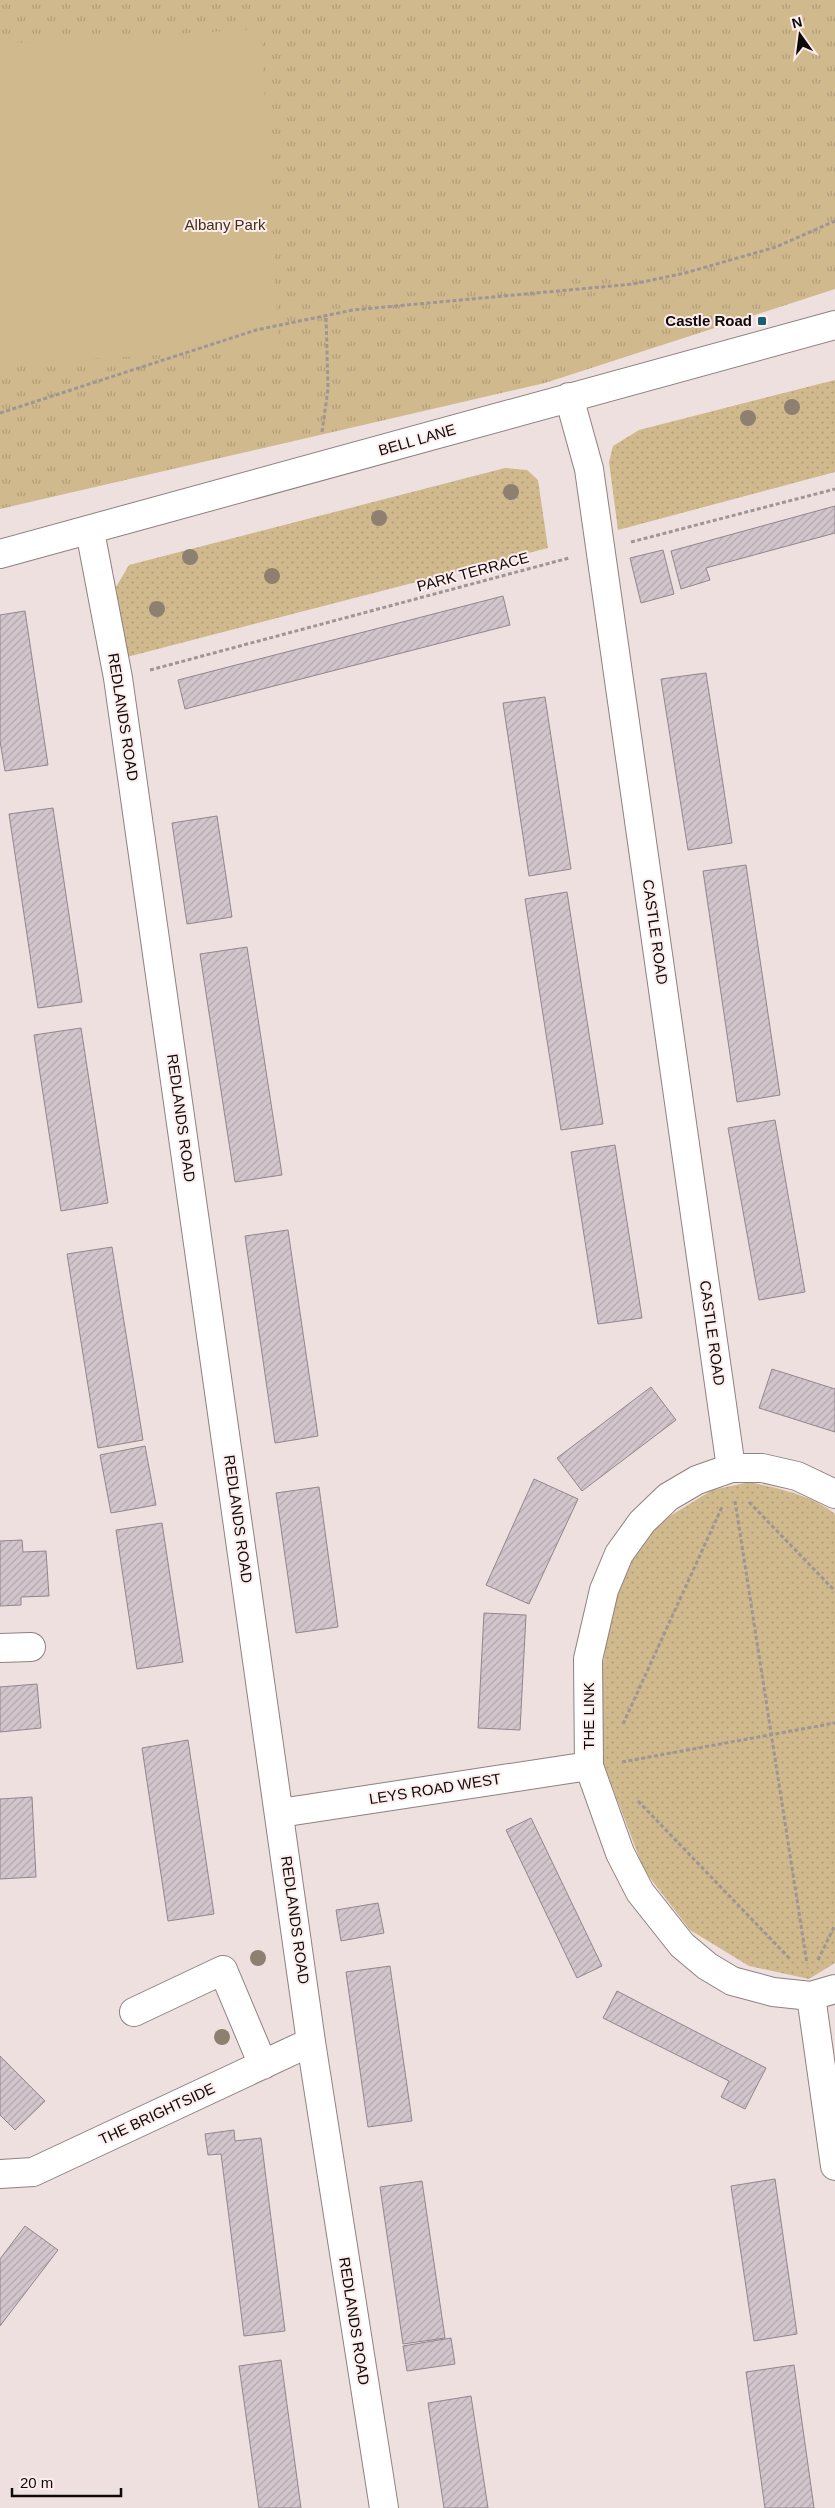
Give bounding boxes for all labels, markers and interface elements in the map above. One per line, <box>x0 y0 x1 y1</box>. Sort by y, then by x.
north arrow <box>775 10 825 60</box>
text: N <box>790 13 804 31</box>
park label: Albany Park <box>185 216 266 233</box>
place label: Castle Road <box>665 312 752 329</box>
marker: Castle Road <box>756 315 768 327</box>
street label: BELL LANE <box>376 420 457 459</box>
street label: PARK TERRACE <box>415 548 531 595</box>
street label: REDLANDS ROAD <box>105 652 142 782</box>
street label: CASTLE ROAD <box>640 878 671 986</box>
street label: REDLANDS ROAD <box>164 1053 199 1183</box>
street label: CASTLE ROAD <box>697 1279 728 1387</box>
street label: REDLANDS ROAD <box>221 1454 256 1584</box>
street label: THE LINK <box>580 1682 597 1750</box>
street label: LEYS ROAD WEST <box>368 1770 502 1807</box>
street label: REDLANDS ROAD <box>278 1855 313 1985</box>
street label: THE BRIGHTSIDE <box>96 2079 217 2148</box>
street label: REDLANDS ROAD <box>336 2256 373 2386</box>
scale bar <box>12 2466 121 2498</box>
text: 20 m <box>20 2474 53 2491</box>

